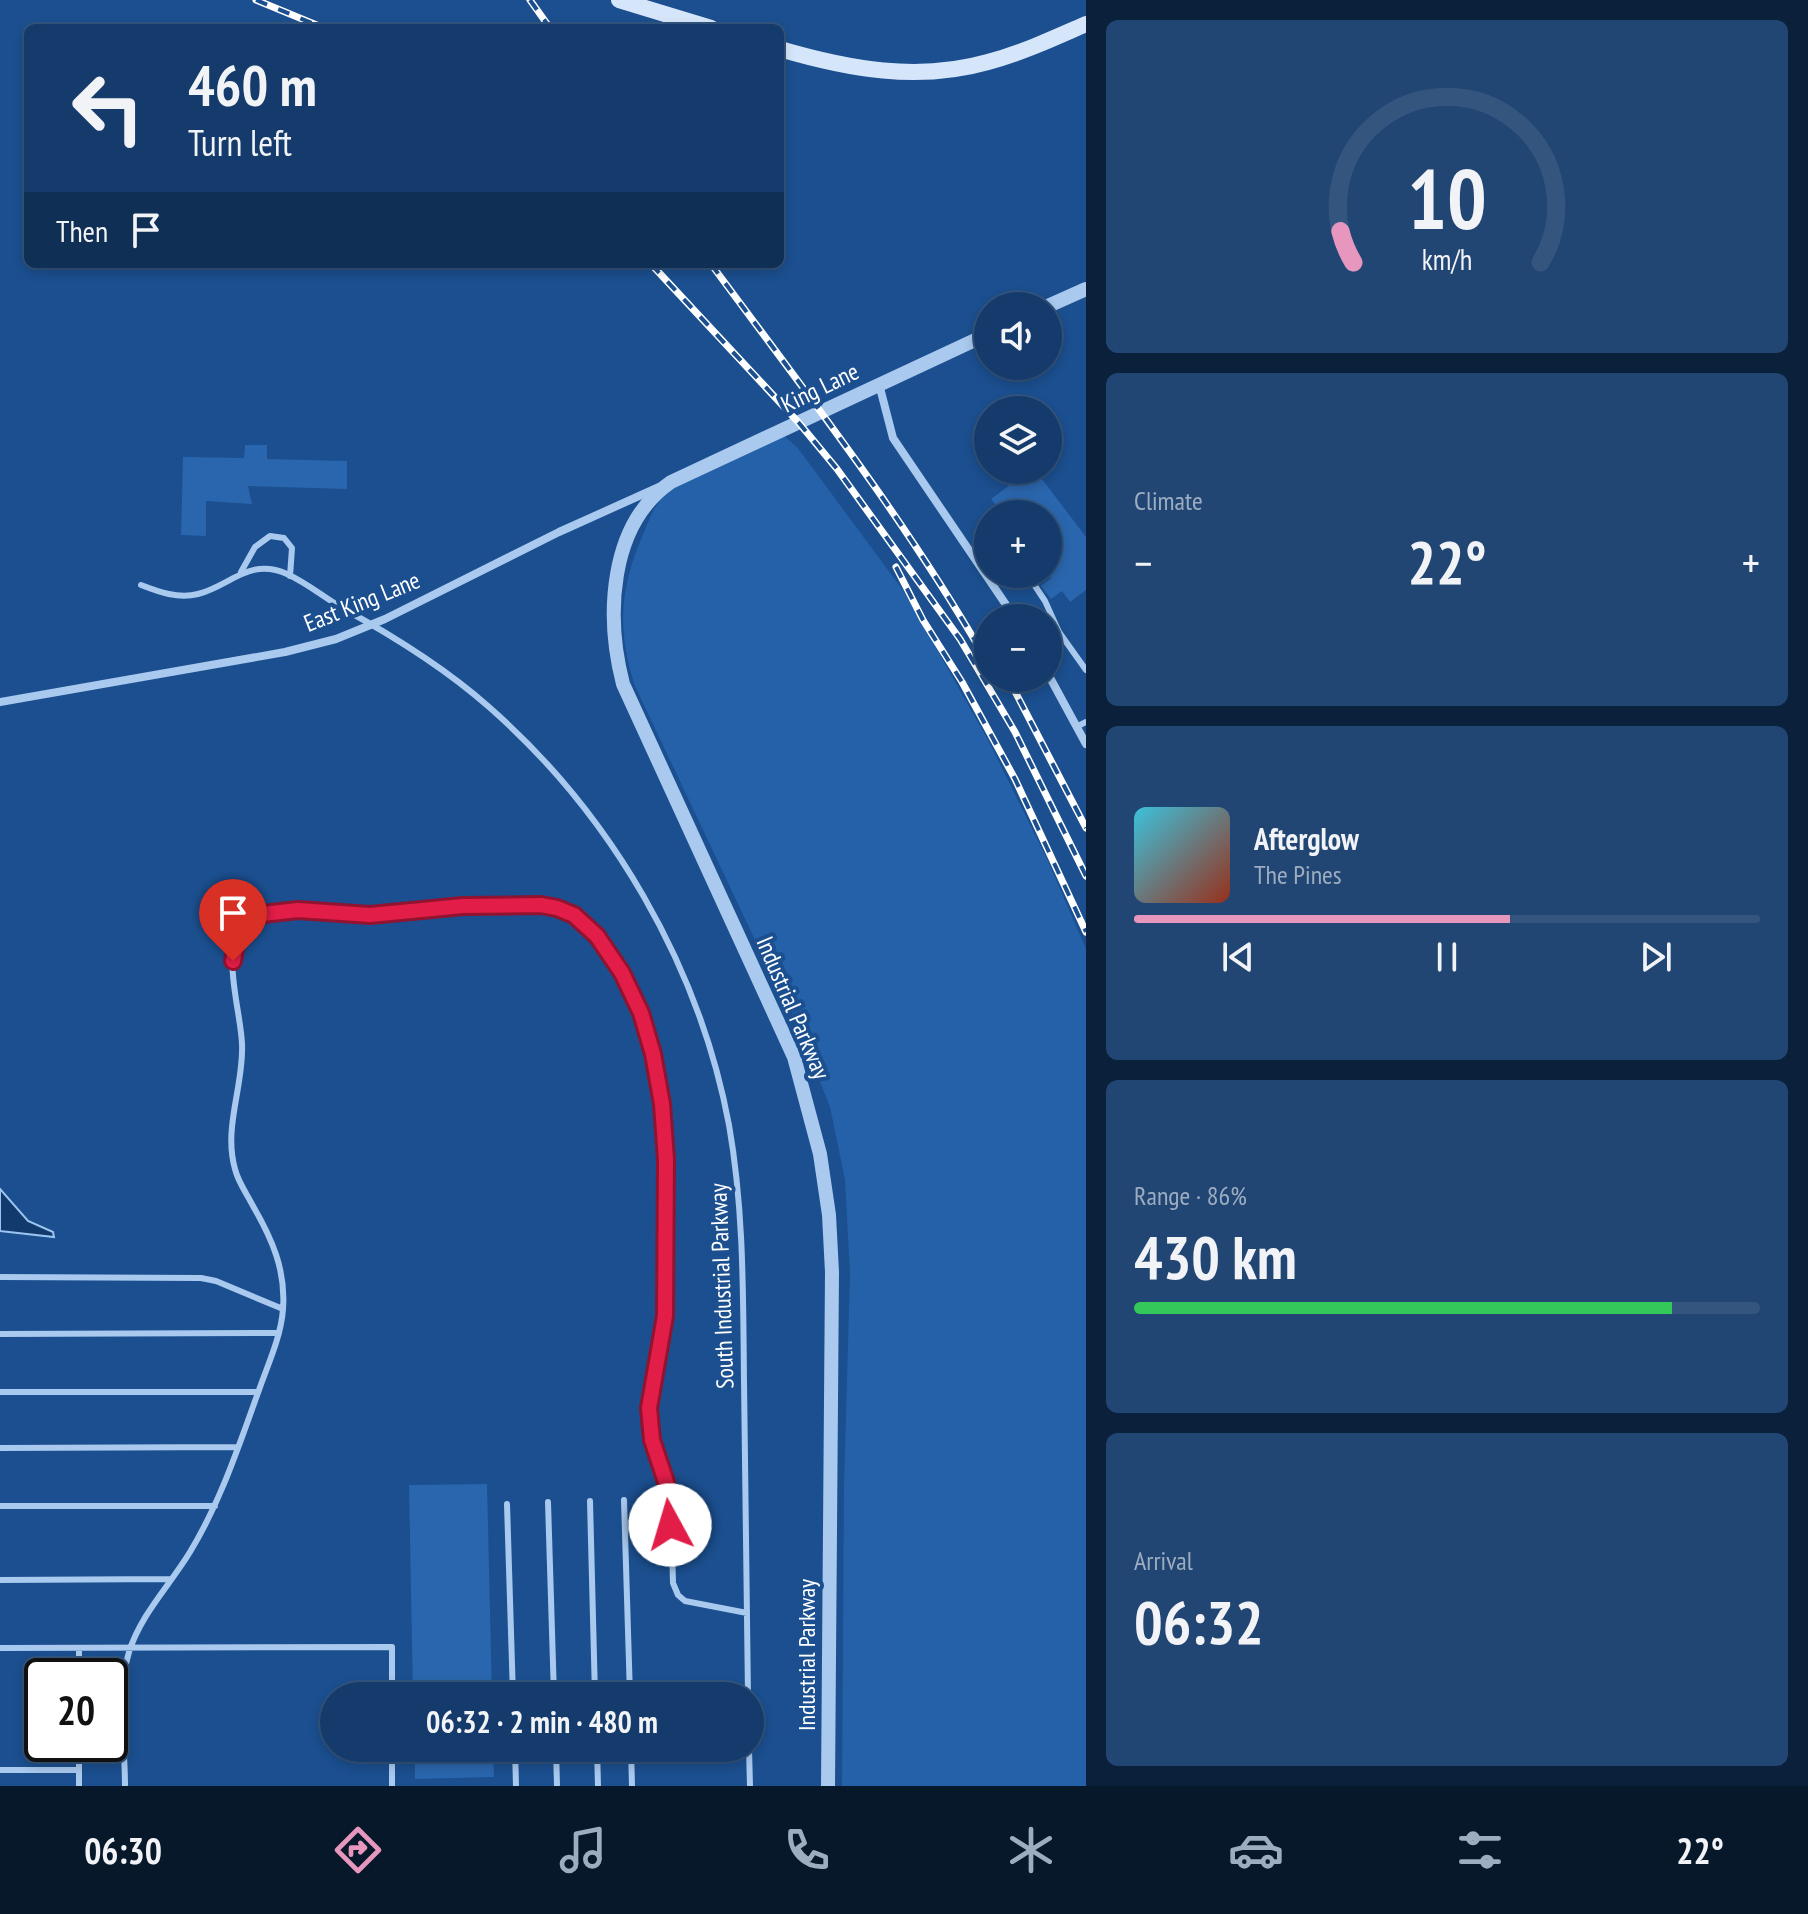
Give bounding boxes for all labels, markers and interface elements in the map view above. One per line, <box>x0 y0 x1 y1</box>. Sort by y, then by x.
text: 460 m <box>188 49 317 121</box>
icon: left <box>56 56 160 160</box>
text: Turn left <box>188 119 292 166</box>
text: 10 <box>1407 143 1487 251</box>
icon: arrive <box>124 208 168 252</box>
text: Then <box>56 211 108 250</box>
text: km/h <box>1422 241 1472 278</box>
map controls <box>974 292 1062 692</box>
button: sound <box>974 292 1062 380</box>
street label: King Lane <box>776 355 864 420</box>
button: layers <box>974 396 1062 484</box>
text: Climate <box>1134 484 1203 517</box>
button: + <box>974 500 1062 588</box>
text: 22° <box>1407 523 1487 601</box>
text: − <box>1134 534 1152 591</box>
text: + <box>1742 534 1760 591</box>
street label: East King Lane <box>299 564 424 639</box>
button: − <box>974 604 1062 692</box>
text: Afterglow <box>1254 819 1359 858</box>
text: The Pines <box>1254 858 1342 891</box>
pin <box>199 879 267 961</box>
icon: arrive <box>211 891 255 935</box>
street label: Industrial Parkway <box>749 932 837 1084</box>
icon: previous <box>1216 935 1260 979</box>
icon: pause <box>1425 935 1469 979</box>
icon: next <box>1634 935 1678 979</box>
text: Range · 86% <box>1134 1179 1247 1212</box>
street label: South Industrial Parkway <box>702 1183 741 1389</box>
text: 430 km <box>1134 1218 1297 1296</box>
position arrow <box>628 1483 712 1567</box>
text: Arrival <box>1134 1544 1193 1577</box>
street label: Industrial Parkway <box>791 1579 822 1731</box>
text: 06:32 <box>1134 1583 1264 1661</box>
speed limit sign: 20 <box>24 1658 128 1762</box>
text: 06:32 · 2 min · 480 m <box>426 1702 658 1741</box>
icon: directions <box>330 1822 386 1878</box>
icon: music <box>555 1822 611 1878</box>
icon: phone <box>779 1822 835 1878</box>
icon: climate <box>1003 1822 1059 1878</box>
icon: car <box>1228 1822 1284 1878</box>
icon: filters <box>1452 1822 1508 1878</box>
text: 06:30 <box>84 1827 162 1874</box>
text: 22° <box>1676 1827 1724 1874</box>

